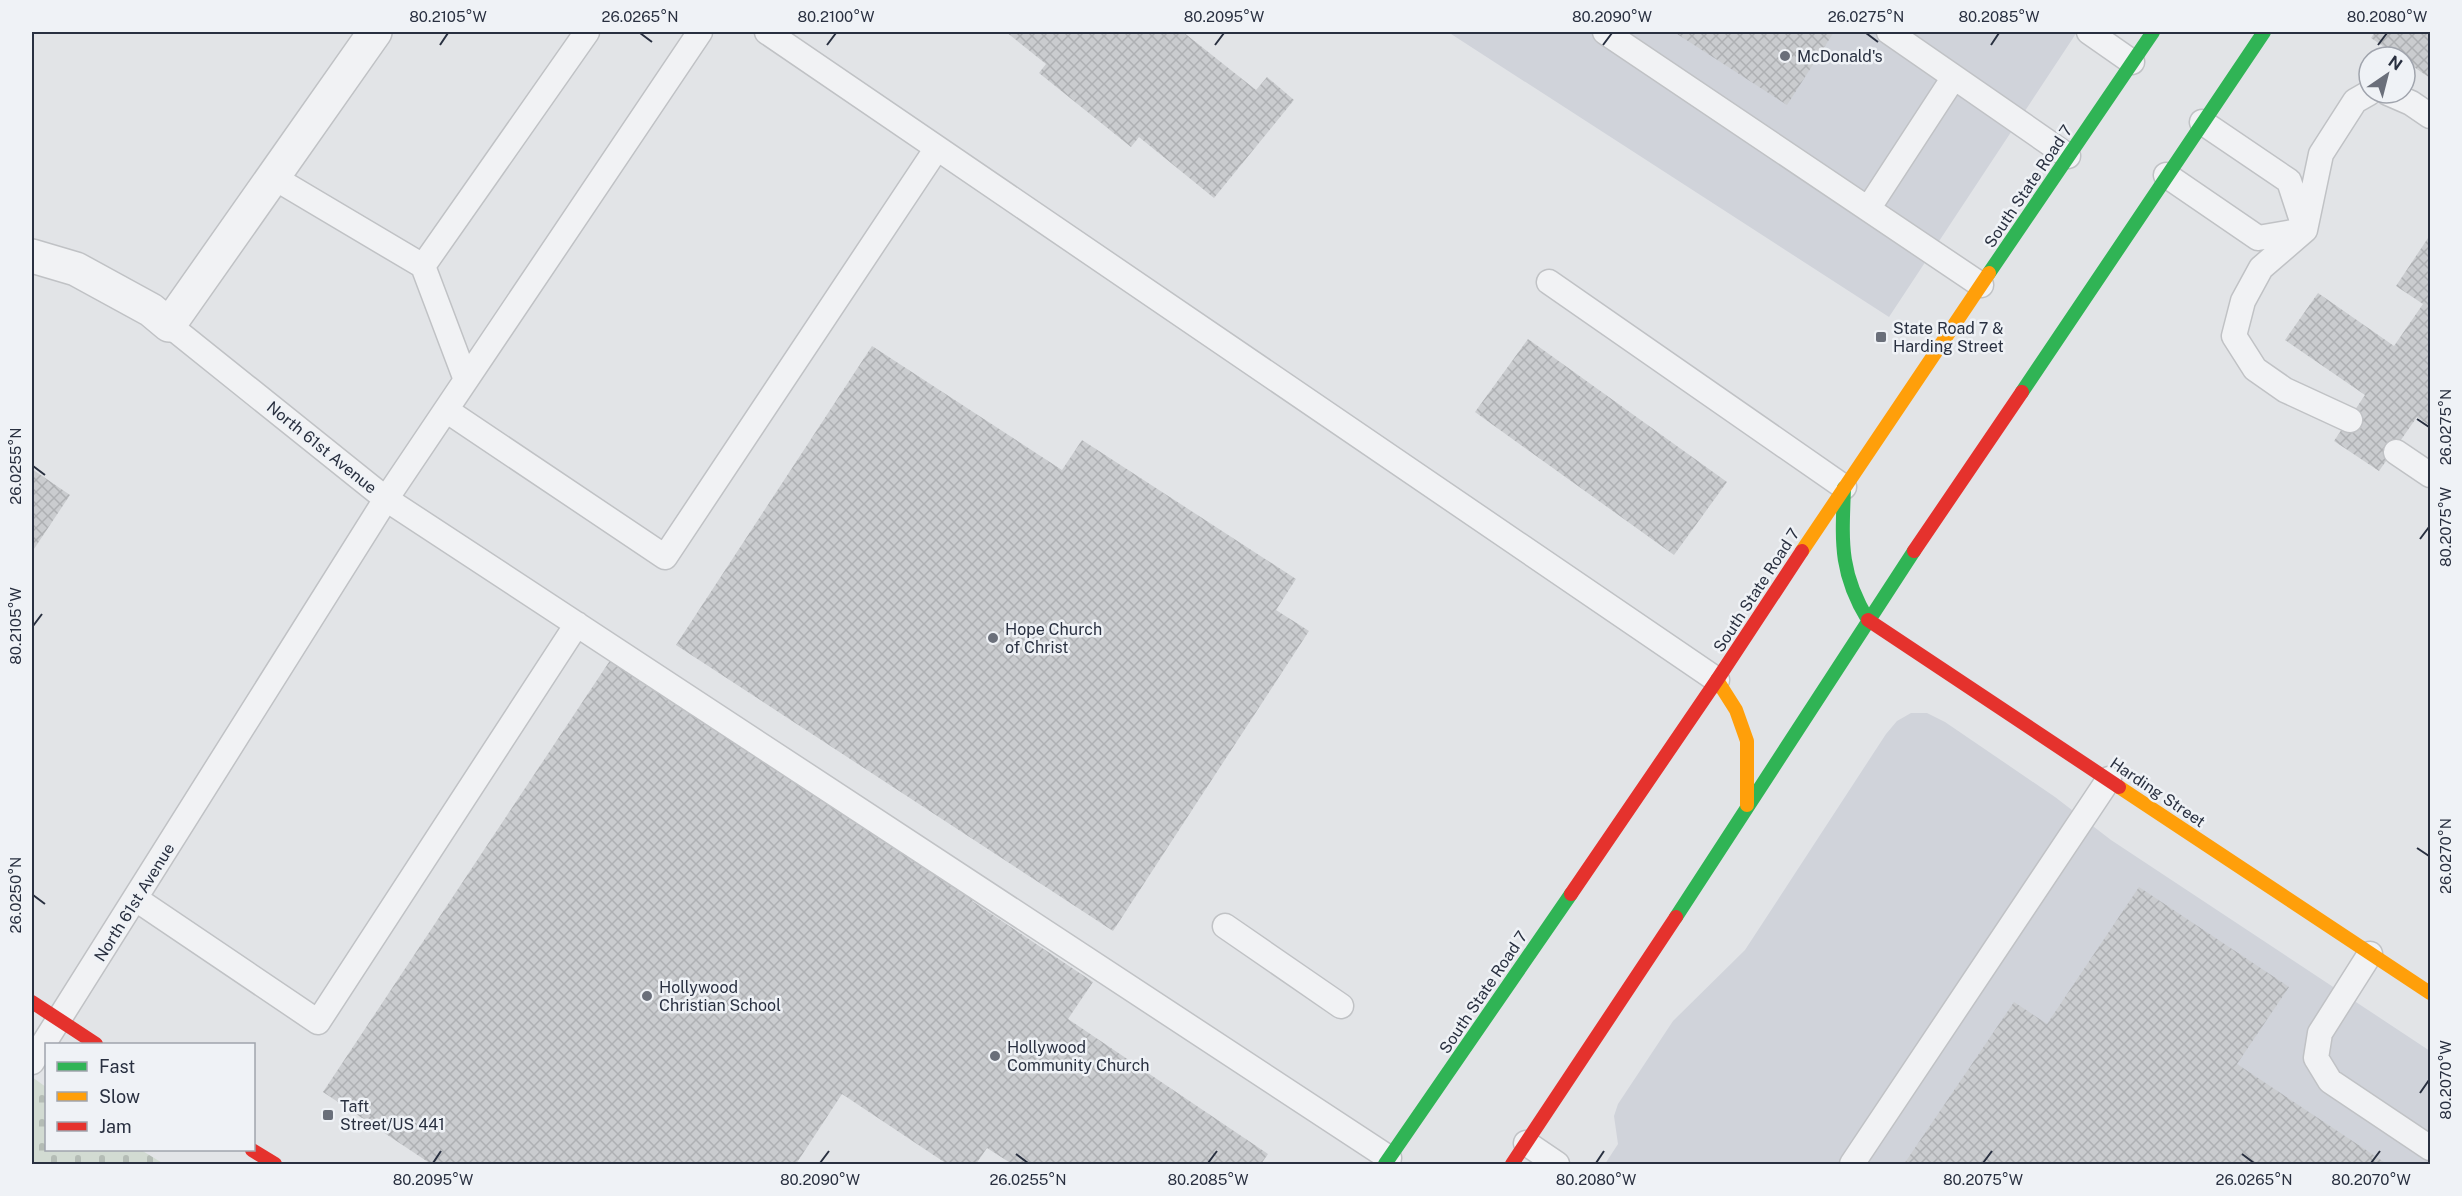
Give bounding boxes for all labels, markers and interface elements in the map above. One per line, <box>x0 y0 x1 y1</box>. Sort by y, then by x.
text: 80.2105°W <box>409 8 487 25</box>
text: 26.0265°N <box>602 8 678 25</box>
text: 80.2100°W <box>797 8 875 25</box>
text: 80.2095°W <box>1184 8 1264 25</box>
text: 80.2090°W <box>1572 8 1652 25</box>
text: 26.0275°N <box>1828 8 1904 25</box>
text: 80.2085°W <box>1958 8 2040 25</box>
text: 80.2080°W <box>2347 8 2427 25</box>
north arrow <box>2357 45 2417 105</box>
place label: McDonald's <box>1797 47 1883 66</box>
marker: McDonald's <box>1778 49 1792 63</box>
text: N <box>2385 52 2406 74</box>
street label: South State Road 7 <box>1980 121 2076 251</box>
place label: State Road 7 & Harding Street <box>1893 319 2004 356</box>
marker: State Road 7 & Harding Street <box>1874 330 1888 344</box>
text: 26.0275°N <box>2437 389 2454 465</box>
street label: North 61st Avenue <box>263 397 380 498</box>
text: 26.0255°N <box>7 427 24 505</box>
text: 80.2075°W <box>2437 487 2454 567</box>
street label: South State Road 7 <box>1709 525 1804 656</box>
text: 80.2105°W <box>7 587 24 665</box>
place label: Hope Church of Christ <box>1005 620 1102 657</box>
marker: Hope Church of Christ <box>986 631 1000 645</box>
street label: Harding Street <box>2107 754 2209 831</box>
text: 26.0270°N <box>2437 818 2454 894</box>
street label: North 61st Avenue <box>90 840 178 965</box>
text: 26.0250°N <box>7 857 24 933</box>
street label: South State Road 7 <box>1435 927 1531 1057</box>
place label: Hollywood Christian School <box>659 978 781 1015</box>
marker: Hollywood Christian School <box>640 989 654 1003</box>
place label: Hollywood Community Church <box>1007 1038 1150 1075</box>
text: 80.2070°W <box>2437 1040 2454 1120</box>
legend <box>45 1043 255 1151</box>
marker: Hollywood Community Church <box>988 1049 1002 1063</box>
text: Fast <box>99 1056 135 1077</box>
text: Slow <box>99 1086 140 1107</box>
place label: Taft Street/US 441 <box>340 1097 445 1134</box>
marker: Taft Street/US 441 <box>321 1108 335 1122</box>
text: Jam <box>99 1116 132 1137</box>
text: 80.2095°W <box>393 1171 473 1188</box>
text: 80.2090°W <box>780 1171 860 1188</box>
text: 26.0255°N <box>989 1171 1067 1188</box>
text: 80.2085°W <box>1167 1171 1249 1188</box>
text: 80.2080°W <box>1556 1171 1636 1188</box>
text: 80.2075°W <box>1943 1171 2023 1188</box>
text: 26.0265°N <box>2216 1171 2292 1188</box>
text: 80.2070°W <box>2331 1171 2411 1188</box>

